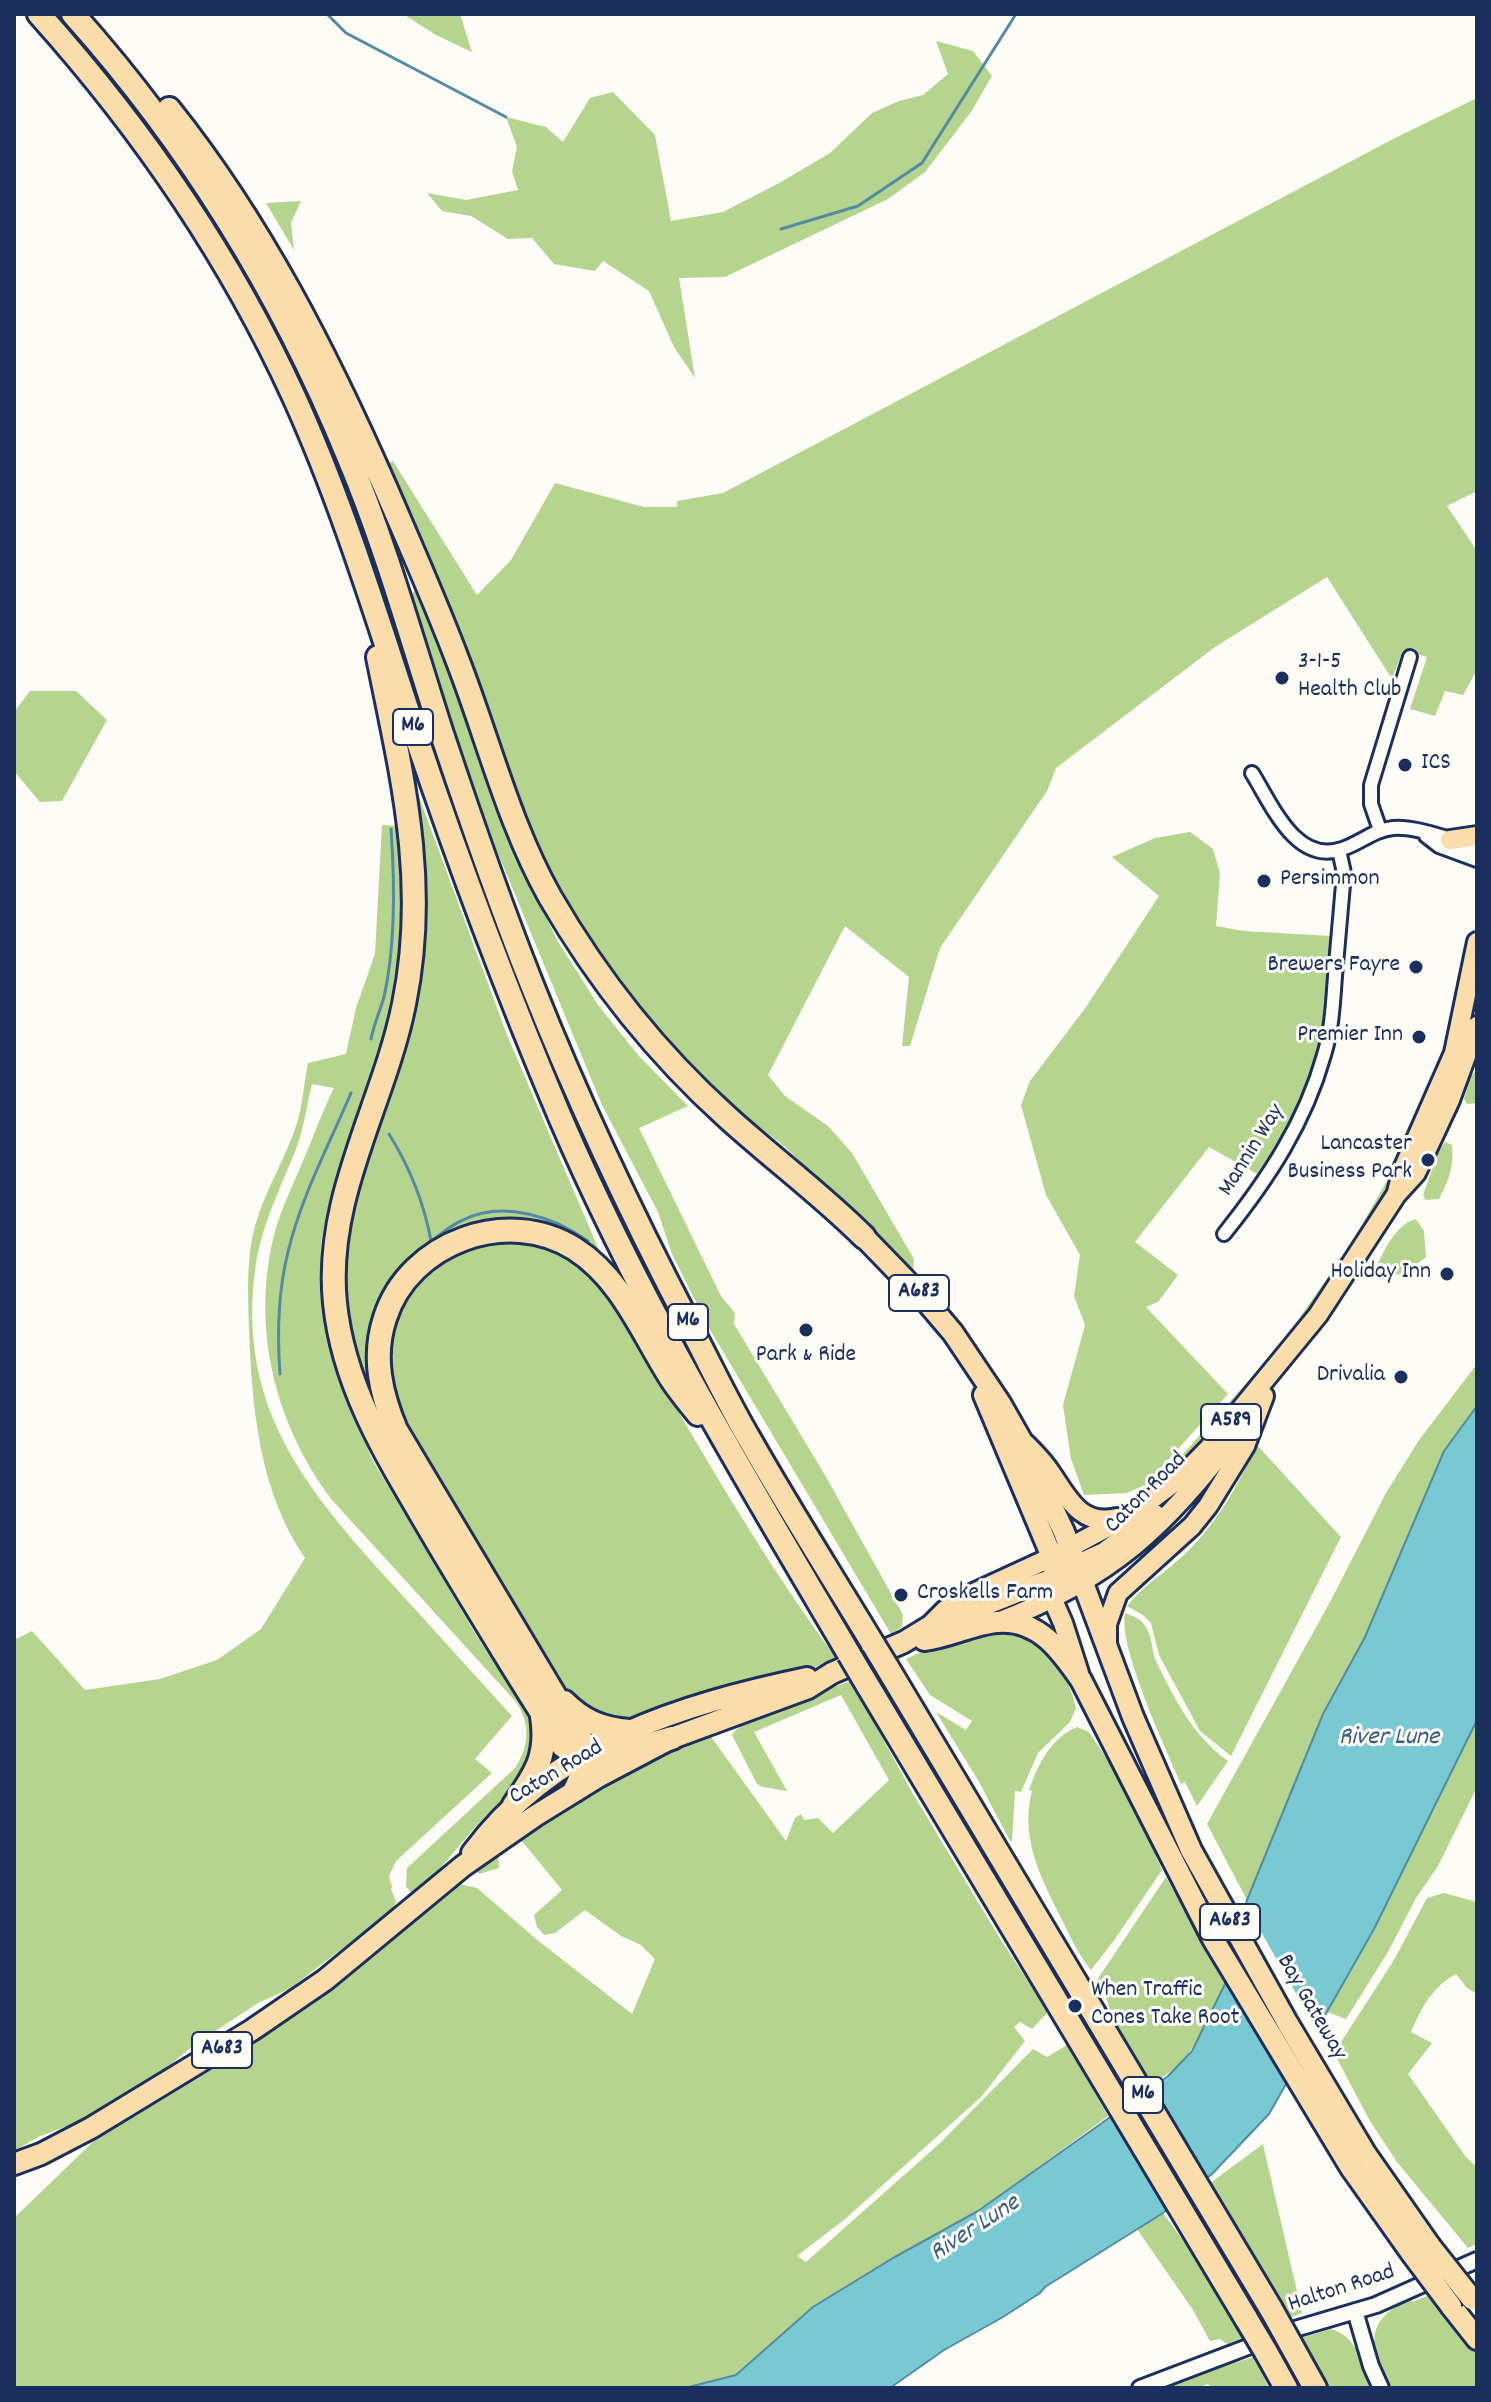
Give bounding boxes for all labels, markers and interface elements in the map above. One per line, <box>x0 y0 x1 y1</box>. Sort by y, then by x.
place label: 3-1-5 Health Club <box>1298 650 1401 706</box>
marker: 3-1-5 Health Club <box>1273 669 1291 687</box>
road number: M6 <box>393 709 433 745</box>
place label: ICS <box>1421 751 1451 779</box>
marker: ICS <box>1396 756 1414 774</box>
place label: Persimmon <box>1280 867 1380 895</box>
marker: Persimmon <box>1255 872 1273 890</box>
place label: Brewers Fayre <box>1267 953 1400 981</box>
marker: Brewers Fayre <box>1407 958 1425 976</box>
place label: Premier Inn <box>1297 1023 1403 1051</box>
marker: Premier Inn <box>1410 1028 1428 1046</box>
street label: Mannin Way <box>1213 1100 1293 1202</box>
place label: Lancaster Business Park <box>1288 1132 1412 1188</box>
marker: Lancaster Business Park <box>1419 1151 1437 1169</box>
place label: Holiday Inn <box>1331 1260 1431 1288</box>
marker: Holiday Inn <box>1438 1265 1456 1283</box>
road number: A683 <box>889 1275 949 1311</box>
road number: M6 <box>668 1304 708 1340</box>
marker: Park & Ride <box>797 1321 815 1339</box>
place label: Park & Ride <box>756 1343 856 1371</box>
place label: Drivalia <box>1317 1363 1385 1391</box>
marker: Drivalia <box>1392 1368 1410 1386</box>
road number: A589 <box>1201 1404 1261 1440</box>
street label: Caton Road <box>1100 1447 1194 1541</box>
place label: Croskells Farm <box>917 1581 1053 1609</box>
marker: Croskells Farm <box>892 1586 910 1604</box>
water label: River Lune <box>1339 1723 1439 1755</box>
street label: Caton Road <box>505 1735 609 1813</box>
road number: A683 <box>1200 1904 1260 1940</box>
street label: Bay Gateway <box>1268 1950 1352 2066</box>
place label: When Traffic Cones Take Root <box>1091 1978 1239 2034</box>
marker: When Traffic Cones Take Root <box>1066 1997 1084 2015</box>
road number: A683 <box>192 2032 252 2068</box>
road number: M6 <box>1123 2077 1163 2113</box>
water label: River Lune <box>925 2190 1027 2270</box>
street label: Halton Road <box>1285 2259 1399 2321</box>

